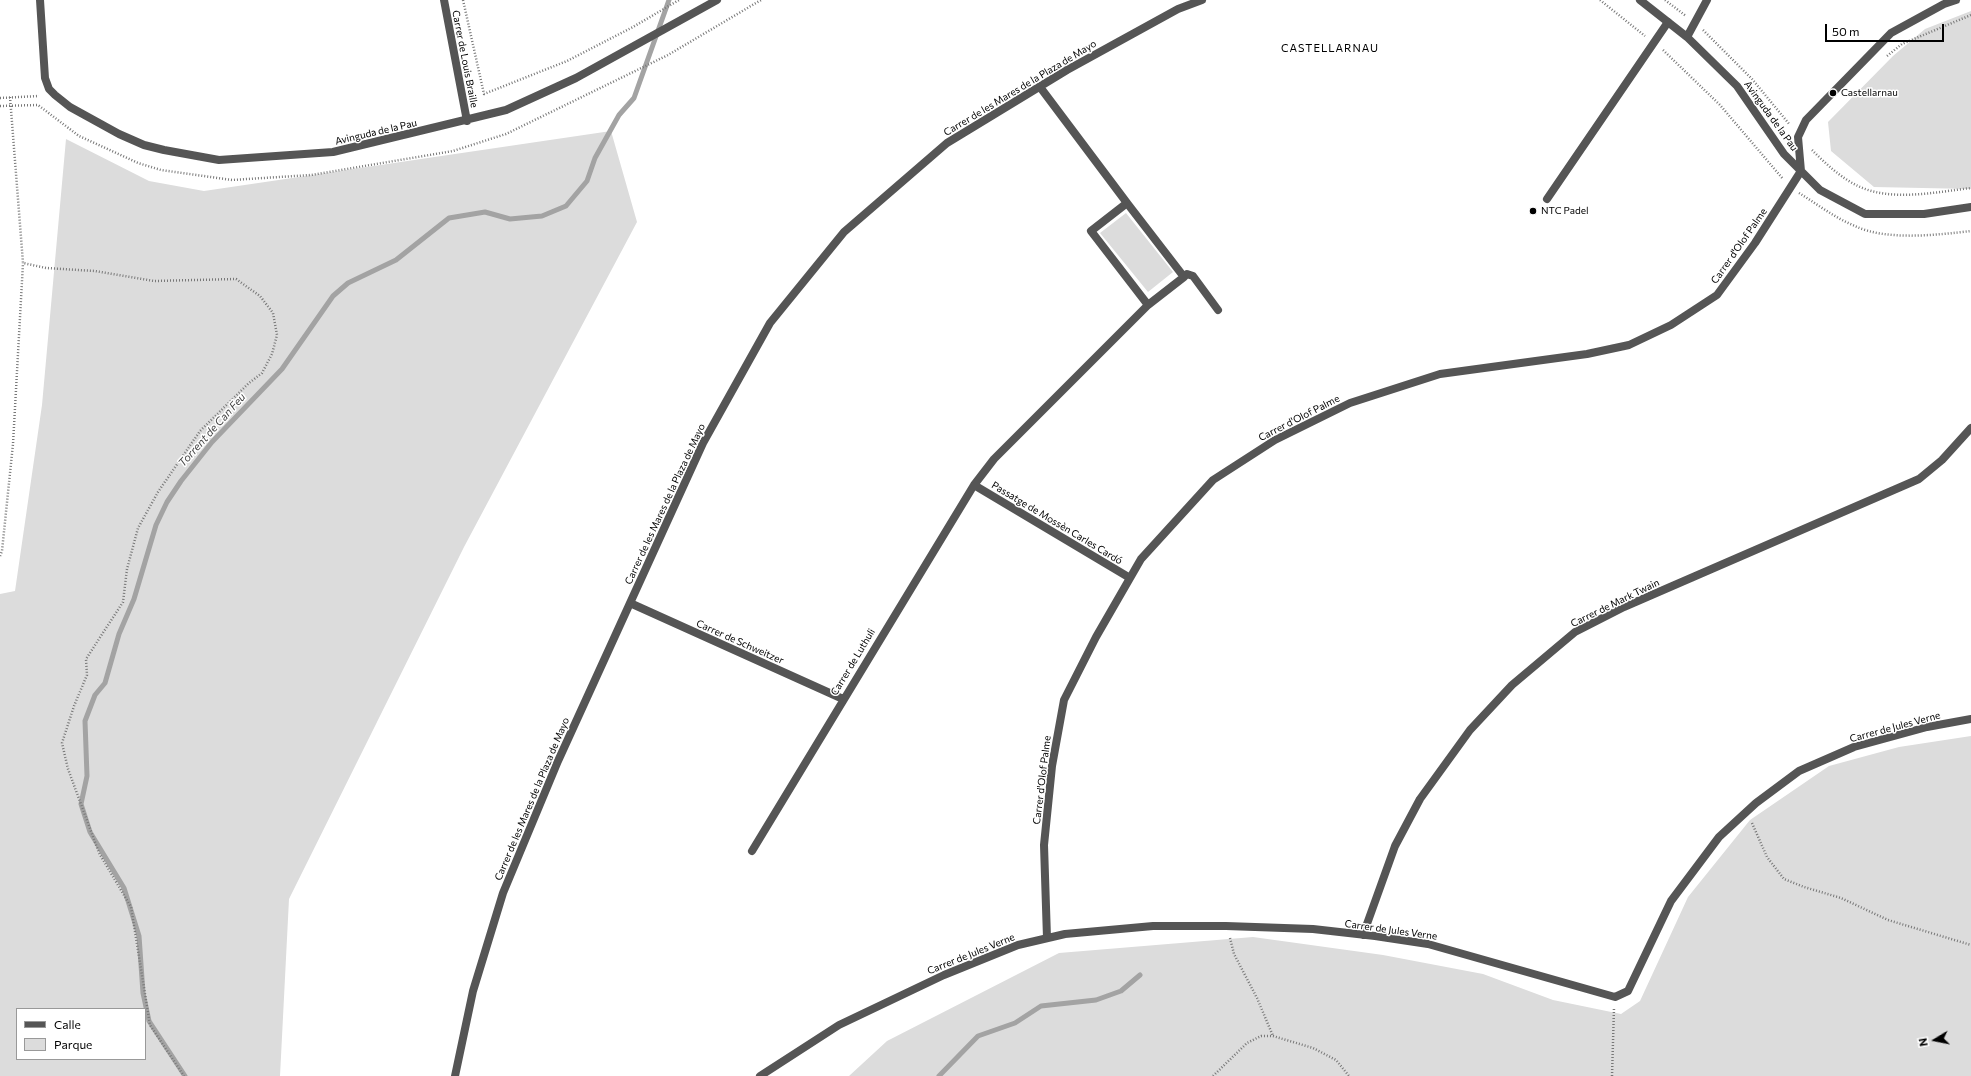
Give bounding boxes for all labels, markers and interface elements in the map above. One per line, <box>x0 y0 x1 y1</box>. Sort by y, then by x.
street label: Carrer de Louis Braille <box>450 9 480 109</box>
scale bar <box>1827 16 1946 42</box>
text: 50 m <box>1832 24 1860 38</box>
street label: Carrer de les Mares de la Plaza de Mayo <box>942 38 1098 138</box>
district label: CASTELLARNAU <box>1281 41 1379 55</box>
street label: Avinguda de la Pau <box>1742 79 1800 153</box>
place label: Castellarnau <box>1841 87 1898 99</box>
marker: Castellarnau <box>1828 88 1838 98</box>
street label: Avinguda de la Pau <box>334 117 418 147</box>
place label: NTC Padel <box>1541 205 1588 217</box>
marker: NTC Padel <box>1528 206 1538 216</box>
street label: Carrer d'Olof Palme <box>1708 206 1770 286</box>
water label: Torrent de Can Feu <box>176 391 248 469</box>
street label: Carrer d'Olof Palme <box>1256 392 1342 444</box>
street label: Carrer de les Mares de la Plaza de Mayo <box>622 422 708 586</box>
street label: Passatge de Mossèn Carles Cardó <box>989 479 1125 567</box>
street label: Carrer de Mark Twain <box>1569 576 1661 630</box>
street label: Carrer de Schweitzer <box>694 617 786 667</box>
street label: Carrer de Luthuli <box>828 626 878 698</box>
street label: Carrer de Jules Verne <box>1848 709 1942 745</box>
street label: Carrer de les Mares de la Plaza de Mayo <box>492 716 572 882</box>
street label: Carrer d'Olof Palme <box>1031 735 1053 825</box>
street label: Carrer de Jules Verne <box>1344 918 1438 942</box>
street label: Carrer de Jules Verne <box>926 931 1016 977</box>
legend <box>16 1008 146 1060</box>
text: Calle <box>54 1017 81 1031</box>
north arrow <box>1915 1020 1955 1060</box>
text: Parque <box>54 1037 92 1051</box>
text: N <box>1916 1037 1930 1047</box>

